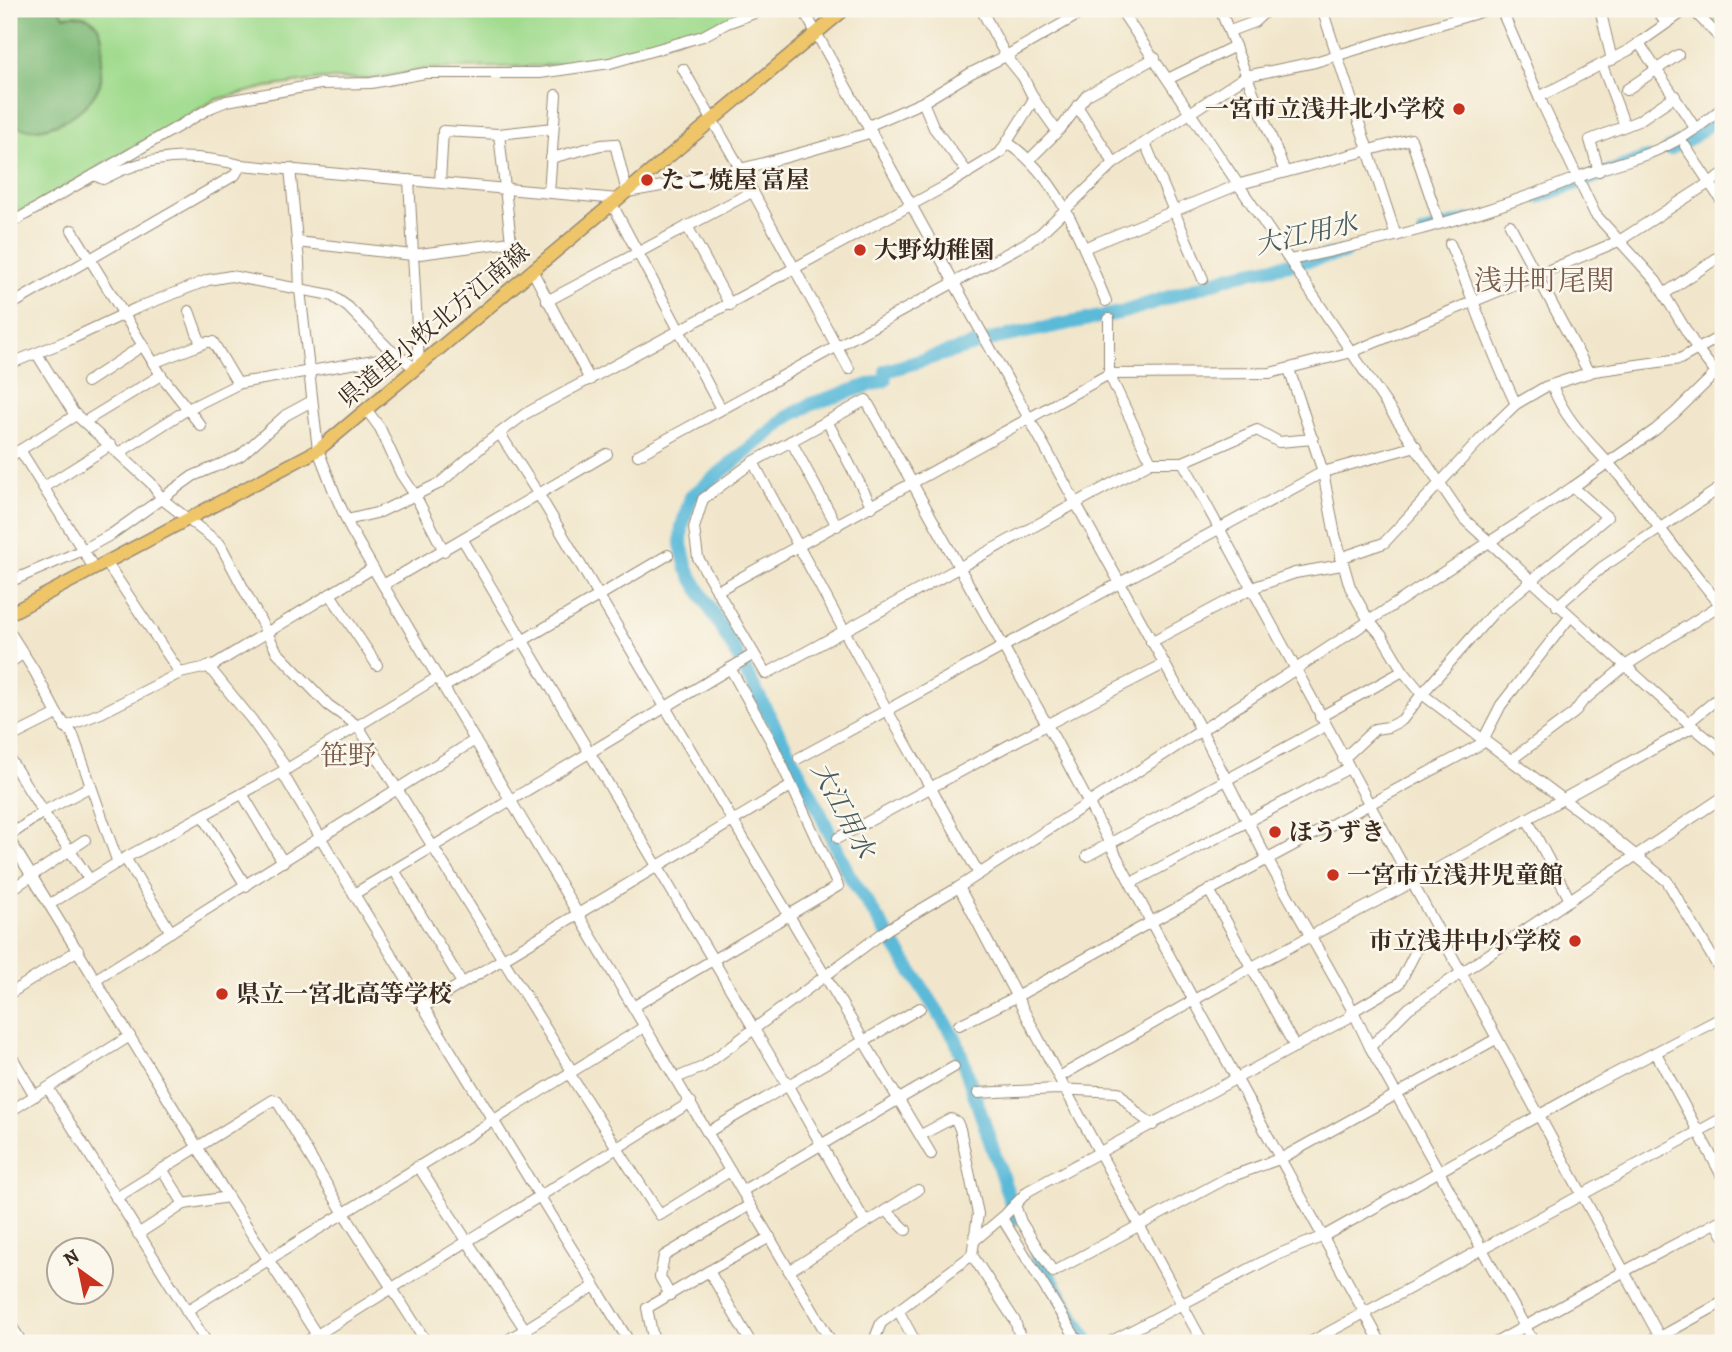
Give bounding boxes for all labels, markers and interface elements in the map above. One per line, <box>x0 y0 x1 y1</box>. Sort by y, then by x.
place label: 一宮市立浅井北小学校 <box>1205 93 1445 125</box>
marker: 一宮市立浅井北小学校 <box>1451 101 1467 117</box>
place label: たこ焼屋 富屋 <box>661 164 809 196</box>
marker: たこ焼屋 富屋 <box>639 172 655 188</box>
water label: 大江用水 <box>1251 205 1364 263</box>
place label: 大野幼稚園 <box>874 234 994 266</box>
street label: 県道里小牧北方江南線 <box>332 236 536 414</box>
marker: 大野幼稚園 <box>852 242 868 258</box>
district label: 浅井町尾関 <box>1474 262 1614 300</box>
district label: 笹野 <box>320 737 376 775</box>
water label: 大江用水 <box>803 756 884 867</box>
place label: ほうずき <box>1289 816 1385 848</box>
marker: ほうずき <box>1267 824 1283 840</box>
place label: 一宮市立浅井児童館 <box>1347 859 1563 891</box>
marker: 一宮市立浅井児童館 <box>1325 867 1341 883</box>
place label: 市立浅井中小学校 <box>1369 925 1561 957</box>
marker: 市立浅井中小学校 <box>1567 933 1583 949</box>
place label: 県立一宮北高等学校 <box>236 978 452 1010</box>
marker: 県立一宮北高等学校 <box>214 986 230 1002</box>
north arrow <box>46 1236 116 1306</box>
text: N <box>58 1243 84 1272</box>

